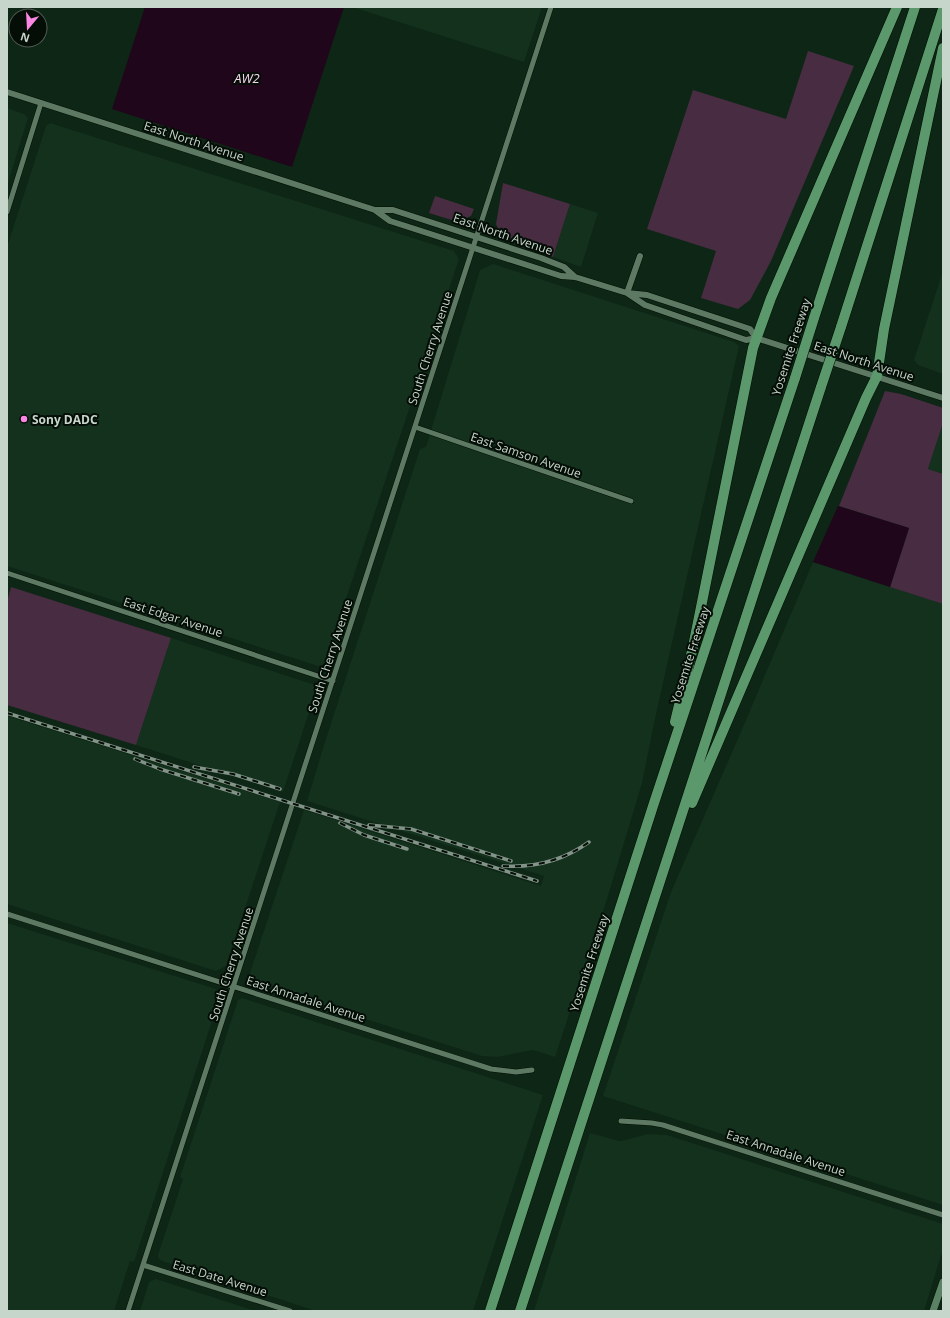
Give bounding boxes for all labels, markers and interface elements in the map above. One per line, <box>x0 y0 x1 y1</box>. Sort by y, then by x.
north arrow <box>8 8 48 48</box>
text: N <box>18 29 31 47</box>
water label: AW2 <box>233 69 260 87</box>
street label: East North Avenue <box>142 117 246 165</box>
street label: East North Avenue <box>451 209 555 259</box>
street label: South Cherry Avenue <box>404 289 456 407</box>
street label: Yosemite Freeway <box>767 295 815 398</box>
street label: East North Avenue <box>812 337 916 385</box>
place label: Sony DADC <box>32 411 98 428</box>
marker: Sony DADC <box>19 414 29 424</box>
street label: East Samson Avenue <box>468 428 584 482</box>
street label: East Edgar Avenue <box>121 593 225 641</box>
street label: South Cherry Avenue <box>304 597 356 715</box>
street label: Yosemite Freeway <box>666 603 714 706</box>
street label: South Cherry Avenue <box>205 905 257 1023</box>
street label: Yosemite Freeway <box>565 911 613 1014</box>
street label: East Annadale Avenue <box>244 972 368 1026</box>
street label: East Annadale Avenue <box>724 1126 848 1180</box>
street label: East Date Avenue <box>171 1256 269 1300</box>

